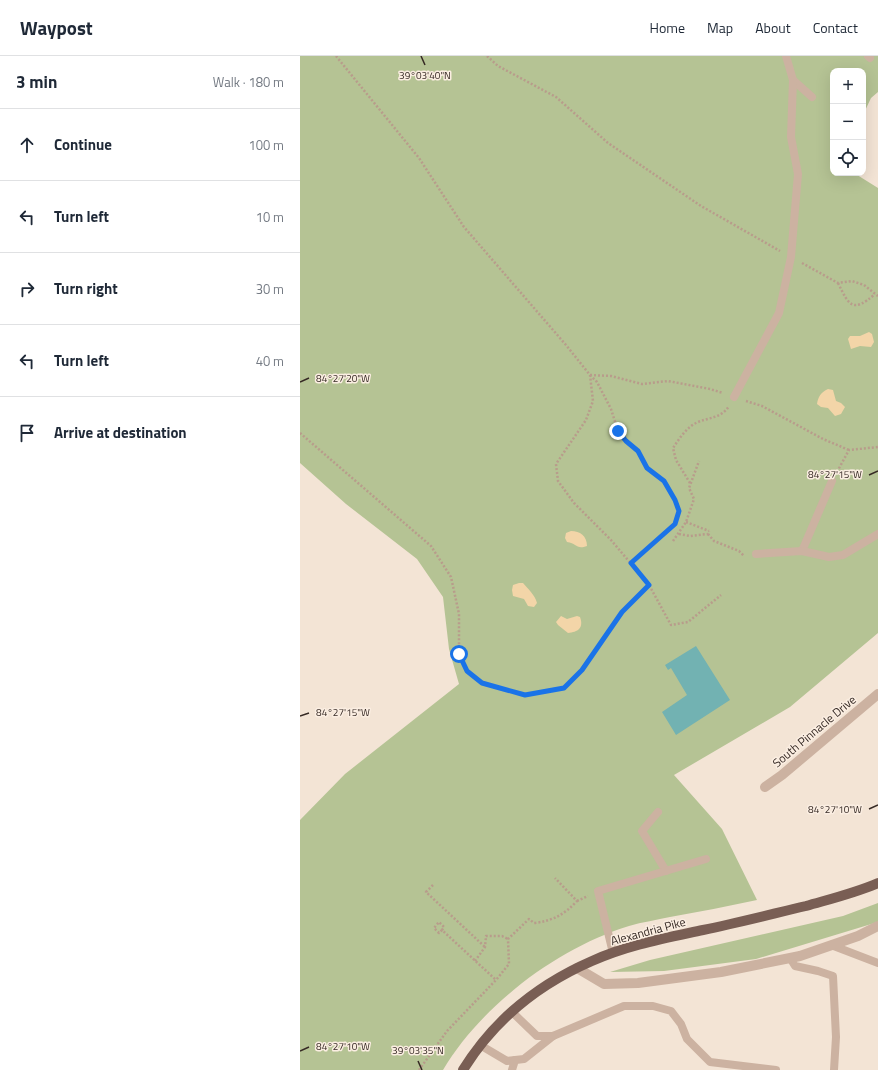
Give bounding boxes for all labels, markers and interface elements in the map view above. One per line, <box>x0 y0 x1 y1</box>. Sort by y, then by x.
text: Waypost <box>20 13 93 42</box>
text: Home <box>650 17 685 38</box>
text: Map <box>707 17 733 38</box>
text: About <box>755 17 791 38</box>
text: Contact <box>813 17 858 38</box>
text: 39°03'40"N <box>399 68 451 83</box>
map controls <box>830 68 866 176</box>
button: + <box>830 68 866 104</box>
text: 3 min <box>16 69 57 95</box>
text: Walk · 180 m <box>213 72 284 92</box>
button: − <box>830 104 866 140</box>
text: Continue <box>54 133 112 156</box>
icon: ahead <box>16 134 38 156</box>
text: 100 m <box>248 135 284 155</box>
button: locate <box>830 140 866 176</box>
text: Turn left <box>54 205 109 228</box>
icon: left <box>16 206 38 228</box>
text: 10 m <box>256 207 284 227</box>
text: Turn right <box>54 277 118 300</box>
icon: right <box>16 278 38 300</box>
text: 30 m <box>256 279 284 299</box>
text: Turn left <box>54 349 109 372</box>
icon: left <box>16 350 38 372</box>
text: 40 m <box>256 351 284 371</box>
text: 84°27'20"W <box>316 371 370 386</box>
text: Arrive at destination <box>54 421 187 444</box>
icon: arrive <box>16 422 38 444</box>
route end <box>609 422 627 440</box>
text: 84°27'15"W <box>808 467 862 482</box>
route start <box>450 645 468 663</box>
street label: South Pinnacle Drive <box>768 690 860 772</box>
text: 84°27'15"W <box>316 705 370 720</box>
text: 84°27'10"W <box>808 802 862 817</box>
street label: Alexandria Pike <box>608 912 688 950</box>
text: 84°27'10"W <box>316 1039 370 1054</box>
text: 39°03'35"N <box>392 1043 444 1058</box>

